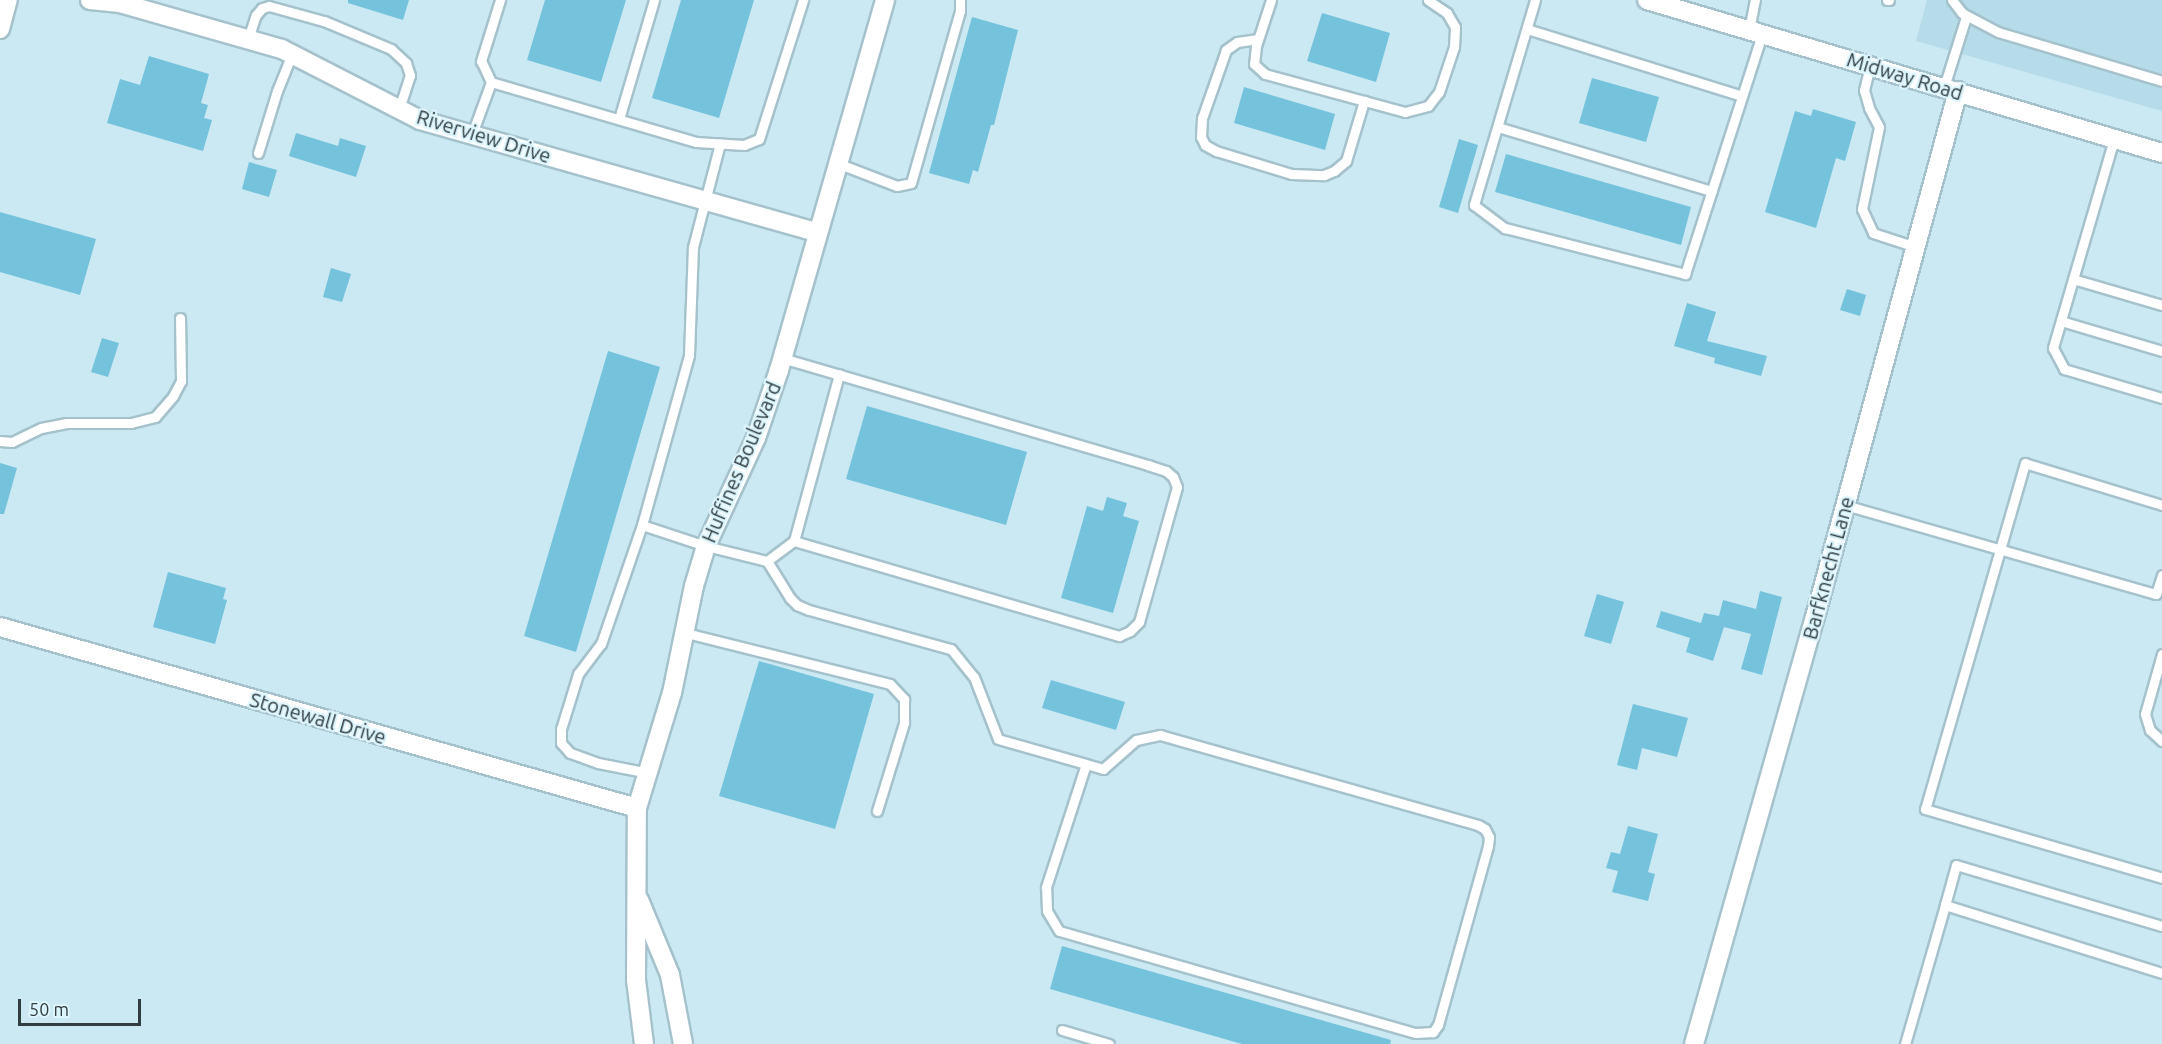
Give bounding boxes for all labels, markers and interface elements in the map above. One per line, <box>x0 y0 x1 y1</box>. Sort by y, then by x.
street label: Midway Road <box>1844 47 1966 105</box>
street label: Riverview Drive <box>414 104 554 168</box>
street label: Huffines Boulevard <box>696 378 786 546</box>
street label: Barfknecht Lane <box>1797 494 1859 642</box>
street label: Stonewall Drive <box>247 687 389 749</box>
scale bar <box>21 987 144 1025</box>
text: 50 m <box>29 999 69 1019</box>

